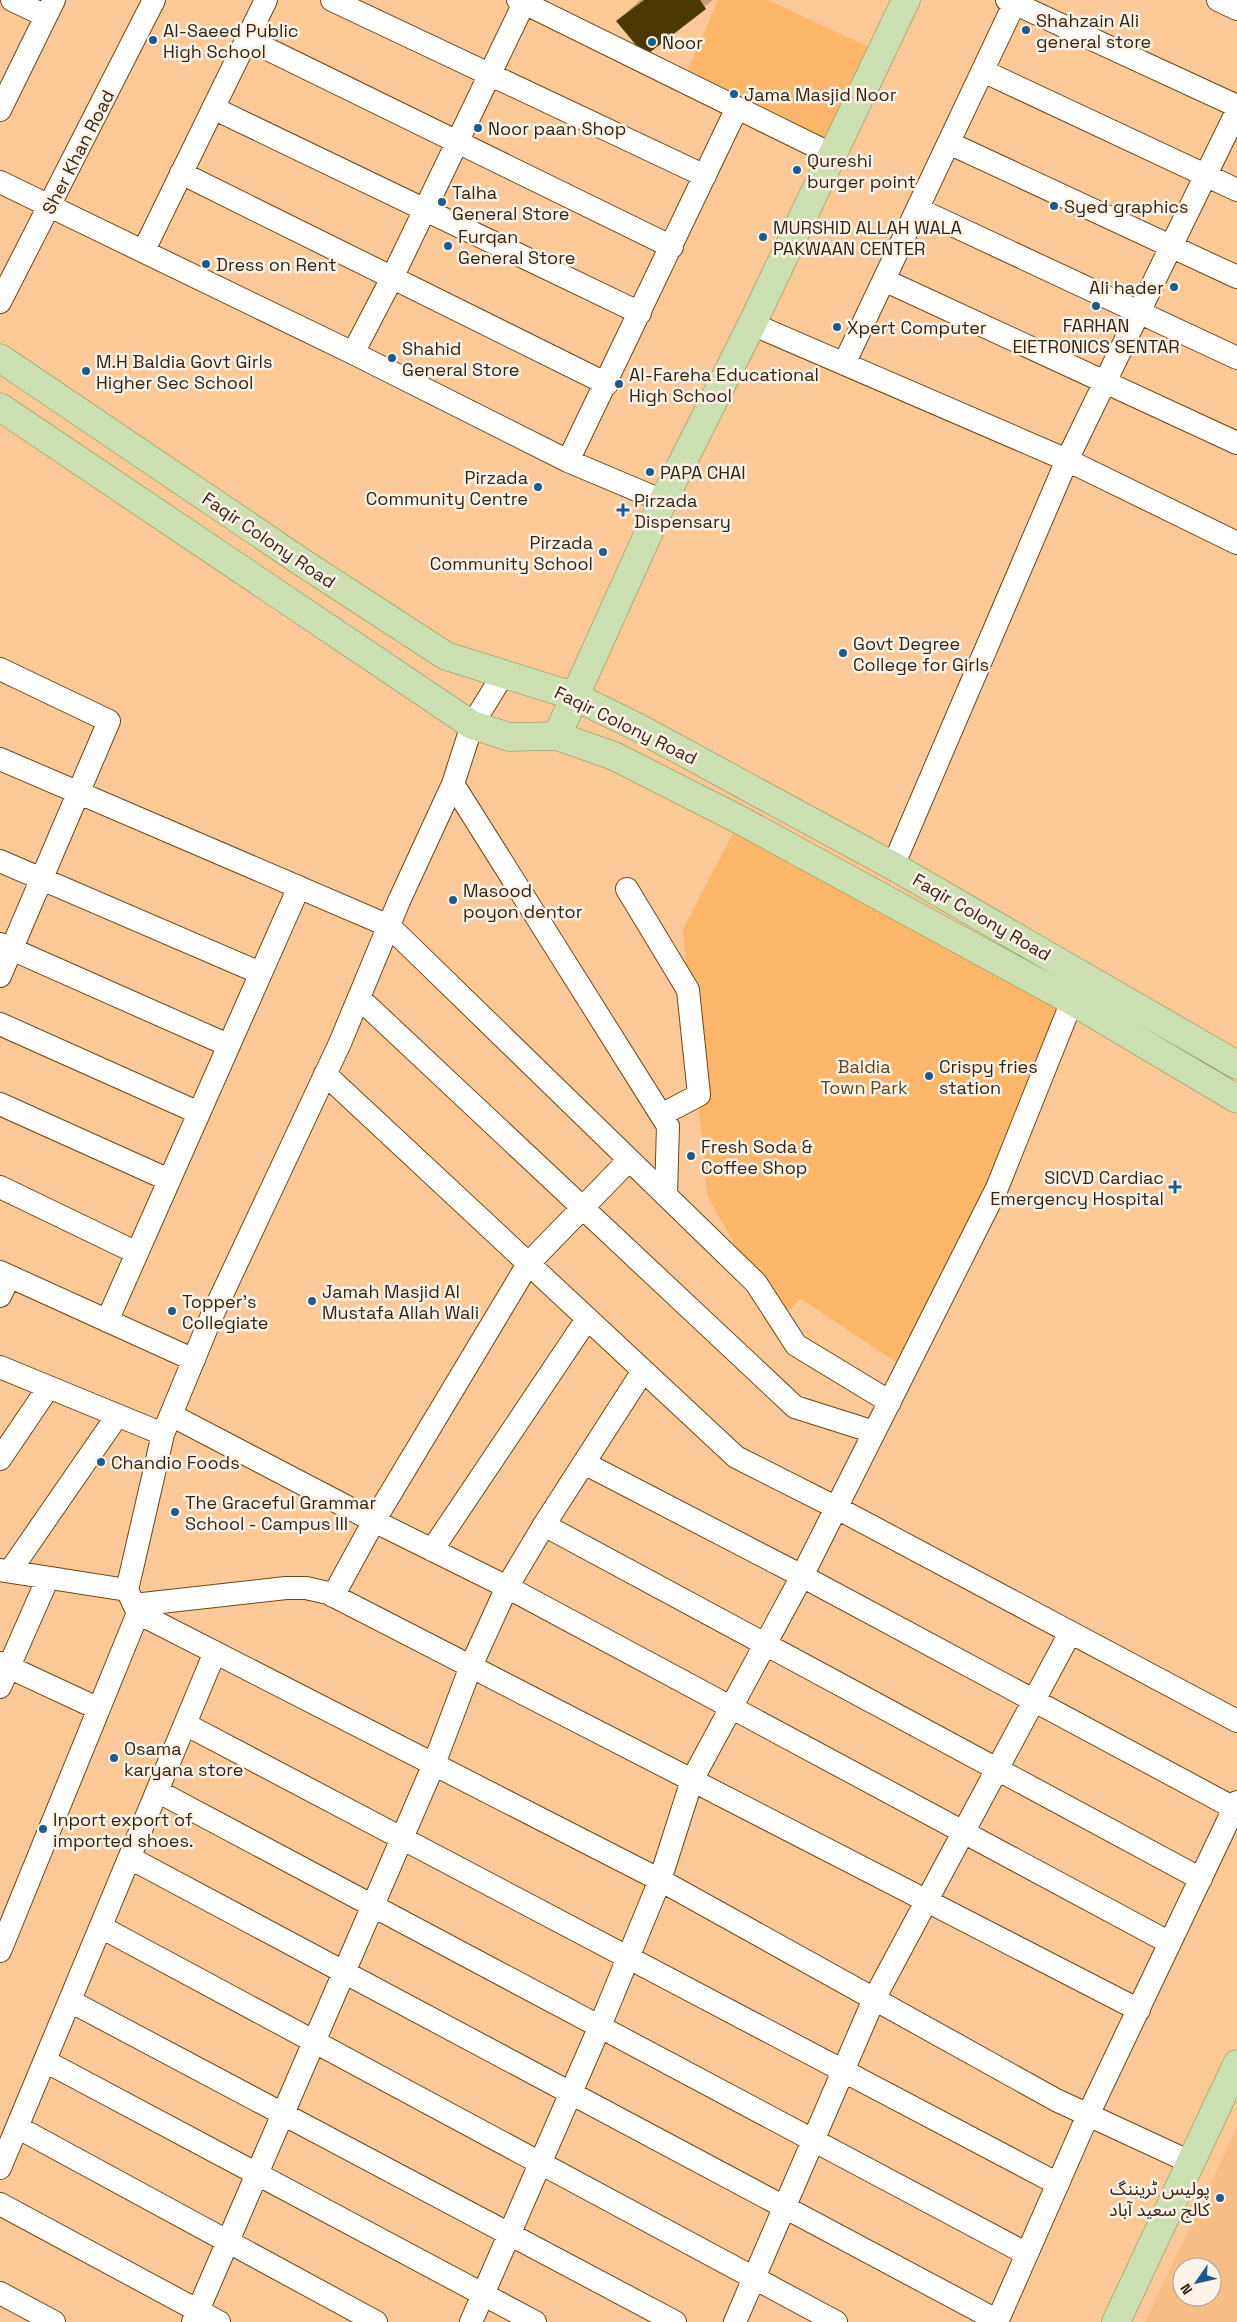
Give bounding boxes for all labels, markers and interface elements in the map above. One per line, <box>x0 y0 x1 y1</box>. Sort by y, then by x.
place label: Shahzain Ali general store <box>1036 9 1151 53</box>
place label: Al-Saeed Public High School <box>163 19 299 63</box>
marker: Shahzain Ali general store <box>1020 24 1032 36</box>
place label: Noor <box>662 31 703 54</box>
marker: Al-Saeed Public High School <box>147 34 159 46</box>
marker: Noor <box>646 36 658 48</box>
place label: Jama Masjid Noor <box>744 83 897 106</box>
street label: Sher Khan Road <box>37 86 119 218</box>
marker: Jama Masjid Noor <box>728 88 740 100</box>
place label: Noor paan Shop <box>488 117 626 140</box>
marker: Noor paan Shop <box>472 122 484 134</box>
place label: Qureshi burger point <box>807 149 916 193</box>
marker: Qureshi burger point <box>791 164 803 176</box>
place label: Talha General Store <box>452 181 569 225</box>
place label: Syed graphics <box>1064 195 1189 218</box>
marker: Talha General Store <box>436 196 448 208</box>
marker: Syed graphics <box>1048 200 1060 212</box>
place label: MURSHID ALLAH WALA PAKWAAN CENTER <box>773 216 962 260</box>
place label: Furqan General Store <box>458 225 575 269</box>
marker: MURSHID ALLAH WALA PAKWAAN CENTER <box>757 231 769 243</box>
marker: Furqan General Store <box>442 240 454 252</box>
place label: Dress on Rent <box>216 253 337 276</box>
marker: Dress on Rent <box>200 258 212 270</box>
place label: Ali hader <box>1089 276 1164 299</box>
marker: Ali hader <box>1168 281 1180 293</box>
marker: FARHAN EIETRONICS SENTAR <box>1090 300 1102 312</box>
place label: FARHAN EIETRONICS SENTAR <box>1012 314 1180 358</box>
place label: Xpert Computer <box>847 316 987 339</box>
marker: Xpert Computer <box>831 321 843 333</box>
place label: Shahid General Store <box>402 337 519 381</box>
place label: M.H Baldia Govt Girls Higher Sec School <box>96 350 272 394</box>
marker: Shahid General Store <box>386 352 398 364</box>
place label: Al-Fareha Educational High School <box>629 363 819 407</box>
marker: M.H Baldia Govt Girls Higher Sec School <box>80 365 92 377</box>
marker: Al-Fareha Educational High School <box>613 378 625 390</box>
place label: PAPA CHAI <box>660 461 746 484</box>
place label: Pirzada Community Centre <box>366 466 528 510</box>
marker: PAPA CHAI <box>644 466 656 478</box>
marker: Pirzada Community Centre <box>532 481 544 493</box>
street label: Faqir Colony Road <box>198 487 340 593</box>
place label: Pirzada Dispensary <box>634 489 731 533</box>
marker: Pirzada Dispensary <box>616 503 630 517</box>
place label: Pirzada Community School <box>430 531 593 575</box>
marker: Pirzada Community School <box>597 546 609 558</box>
place label: Govt Degree College for Girls <box>853 632 989 676</box>
marker: Govt Degree College for Girls <box>837 647 849 659</box>
street label: Faqir Colony Road <box>551 680 701 770</box>
street label: Faqir Colony Road <box>909 868 1055 966</box>
place label: Masood poyon dentor <box>463 879 583 923</box>
marker: Masood poyon dentor <box>447 894 459 906</box>
park label: Baldia Town Park <box>820 1055 908 1099</box>
place label: Crispy fries station <box>939 1055 1038 1099</box>
marker: Crispy fries station <box>923 1070 935 1082</box>
place label: Fresh Soda & Coffee Shop <box>701 1135 813 1179</box>
marker: Fresh Soda & Coffee Shop <box>685 1150 697 1162</box>
place label: SICVD Cardiac Emergency Hospital <box>990 1166 1164 1210</box>
marker: SICVD Cardiac Emergency Hospital <box>1168 1180 1182 1194</box>
place label: Jamah Masjid Al Mustafa Allah Wali <box>322 1280 479 1324</box>
place label: Topper's Collegiate <box>182 1290 269 1334</box>
marker: Jamah Masjid Al Mustafa Allah Wali <box>306 1295 318 1307</box>
marker: Topper's Collegiate <box>166 1305 178 1317</box>
place label: Chandio Foods <box>111 1451 240 1474</box>
marker: Chandio Foods <box>95 1456 107 1468</box>
place label: The Graceful Grammar School - Campus III <box>185 1491 376 1535</box>
marker: The Graceful Grammar School - Campus III <box>169 1506 181 1518</box>
place label: Osama karyana store <box>124 1737 243 1781</box>
marker: Osama karyana store <box>108 1752 120 1764</box>
place label: Inport export of imported shoes. <box>53 1808 194 1852</box>
marker: Inport export of imported shoes. <box>37 1823 49 1835</box>
place label: پولیس ٹریننگ کالج سعید آباد <box>1109 2177 1211 2223</box>
marker: پولیس ٹریننگ کالج سعید آباد <box>1214 2192 1226 2204</box>
north arrow <box>1172 2257 1222 2307</box>
text: N <box>1176 2280 1196 2298</box>

